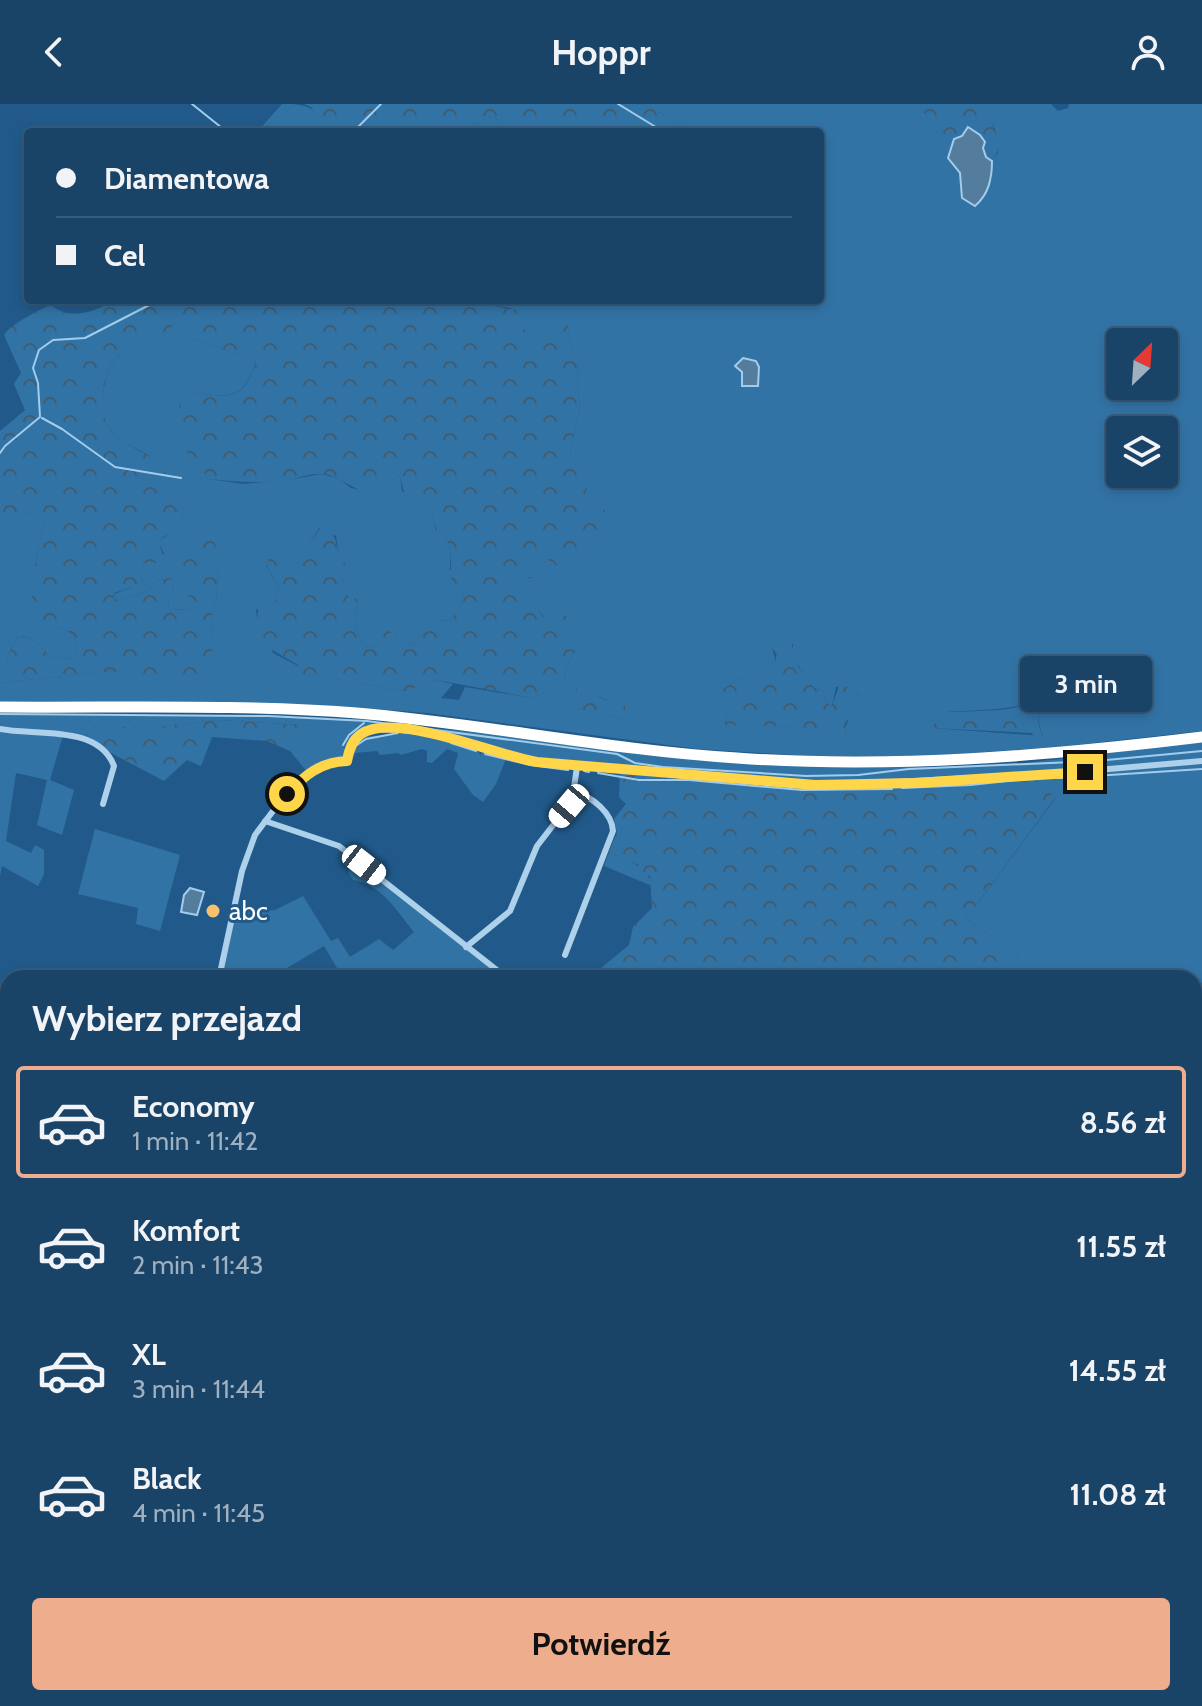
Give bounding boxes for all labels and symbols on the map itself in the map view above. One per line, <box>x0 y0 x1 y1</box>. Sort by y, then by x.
north arrow <box>1106 328 1178 400</box>
callout: 3 min <box>1019 656 1151 712</box>
route end <box>1067 754 1103 790</box>
route start <box>269 776 305 812</box>
car <box>544 780 594 832</box>
car <box>338 841 390 889</box>
place label: abc <box>229 895 268 927</box>
marker: abc <box>204 902 222 920</box>

